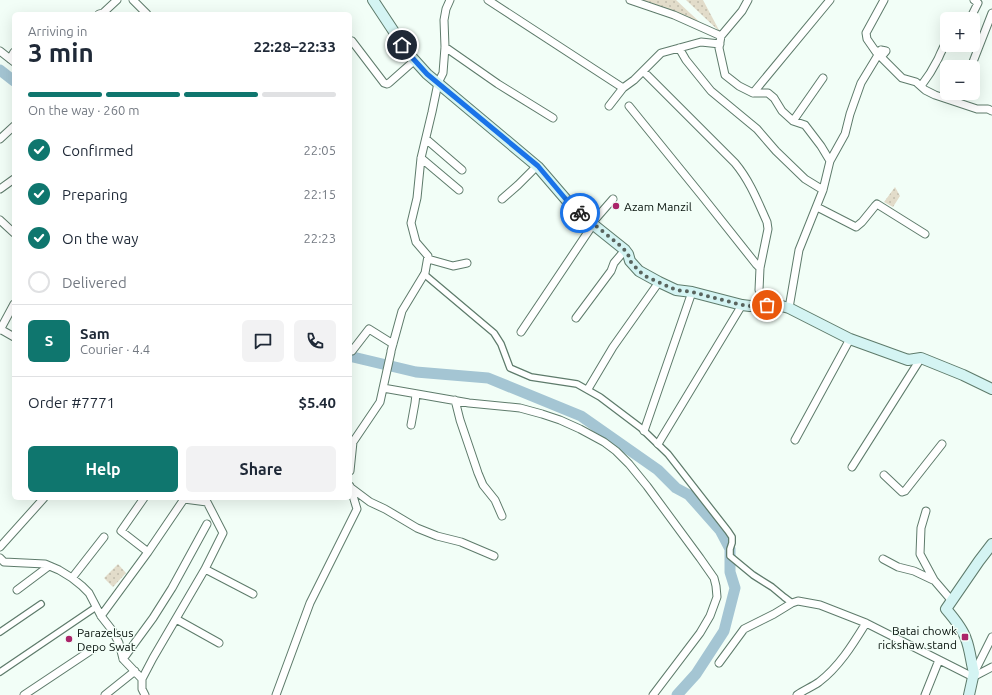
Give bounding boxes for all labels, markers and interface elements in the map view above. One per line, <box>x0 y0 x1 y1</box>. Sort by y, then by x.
map controls <box>940 12 980 100</box>
button: + <box>940 12 980 52</box>
text: Arriving in <box>28 24 87 38</box>
pin <box>385 28 419 62</box>
icon: home <box>391 34 413 56</box>
text: 3 min <box>28 38 94 67</box>
text: 22:28–22:33 <box>253 38 336 55</box>
button: − <box>940 60 980 100</box>
text: On the way · 260 m <box>28 103 140 117</box>
icon: check <box>28 139 50 161</box>
text: Confirmed <box>62 142 134 159</box>
text: 22:05 <box>303 143 336 157</box>
icon: check <box>28 183 50 205</box>
text: Preparing <box>62 186 128 203</box>
text: 22:15 <box>303 187 336 201</box>
courier <box>560 193 600 233</box>
place label: Azam Manzil <box>624 200 692 213</box>
marker: Azam Manzil <box>611 201 621 211</box>
icon: bike <box>569 202 591 224</box>
icon: check <box>28 227 50 249</box>
text: On the way <box>62 230 138 247</box>
text: 22:23 <box>303 231 336 245</box>
text: Delivered <box>62 274 127 291</box>
pin <box>750 288 784 322</box>
icon: bag <box>756 294 778 316</box>
button: chat <box>242 320 284 362</box>
button: phone <box>294 320 336 362</box>
text: Sam <box>80 325 110 342</box>
text: S <box>45 332 53 349</box>
text: Courier · 4.4 <box>80 342 150 356</box>
text: Order #7771 <box>28 394 115 411</box>
text: $5.40 <box>298 394 336 411</box>
button: Help <box>28 446 178 492</box>
button: Share <box>186 446 336 492</box>
place label: Batai chowk rickshaw stand <box>878 624 957 651</box>
place label: Parazelsus Depo Swat <box>77 626 136 653</box>
marker: Batai chowk rickshaw stand <box>960 632 970 642</box>
marker: Parazelsus Depo Swat <box>64 634 74 644</box>

